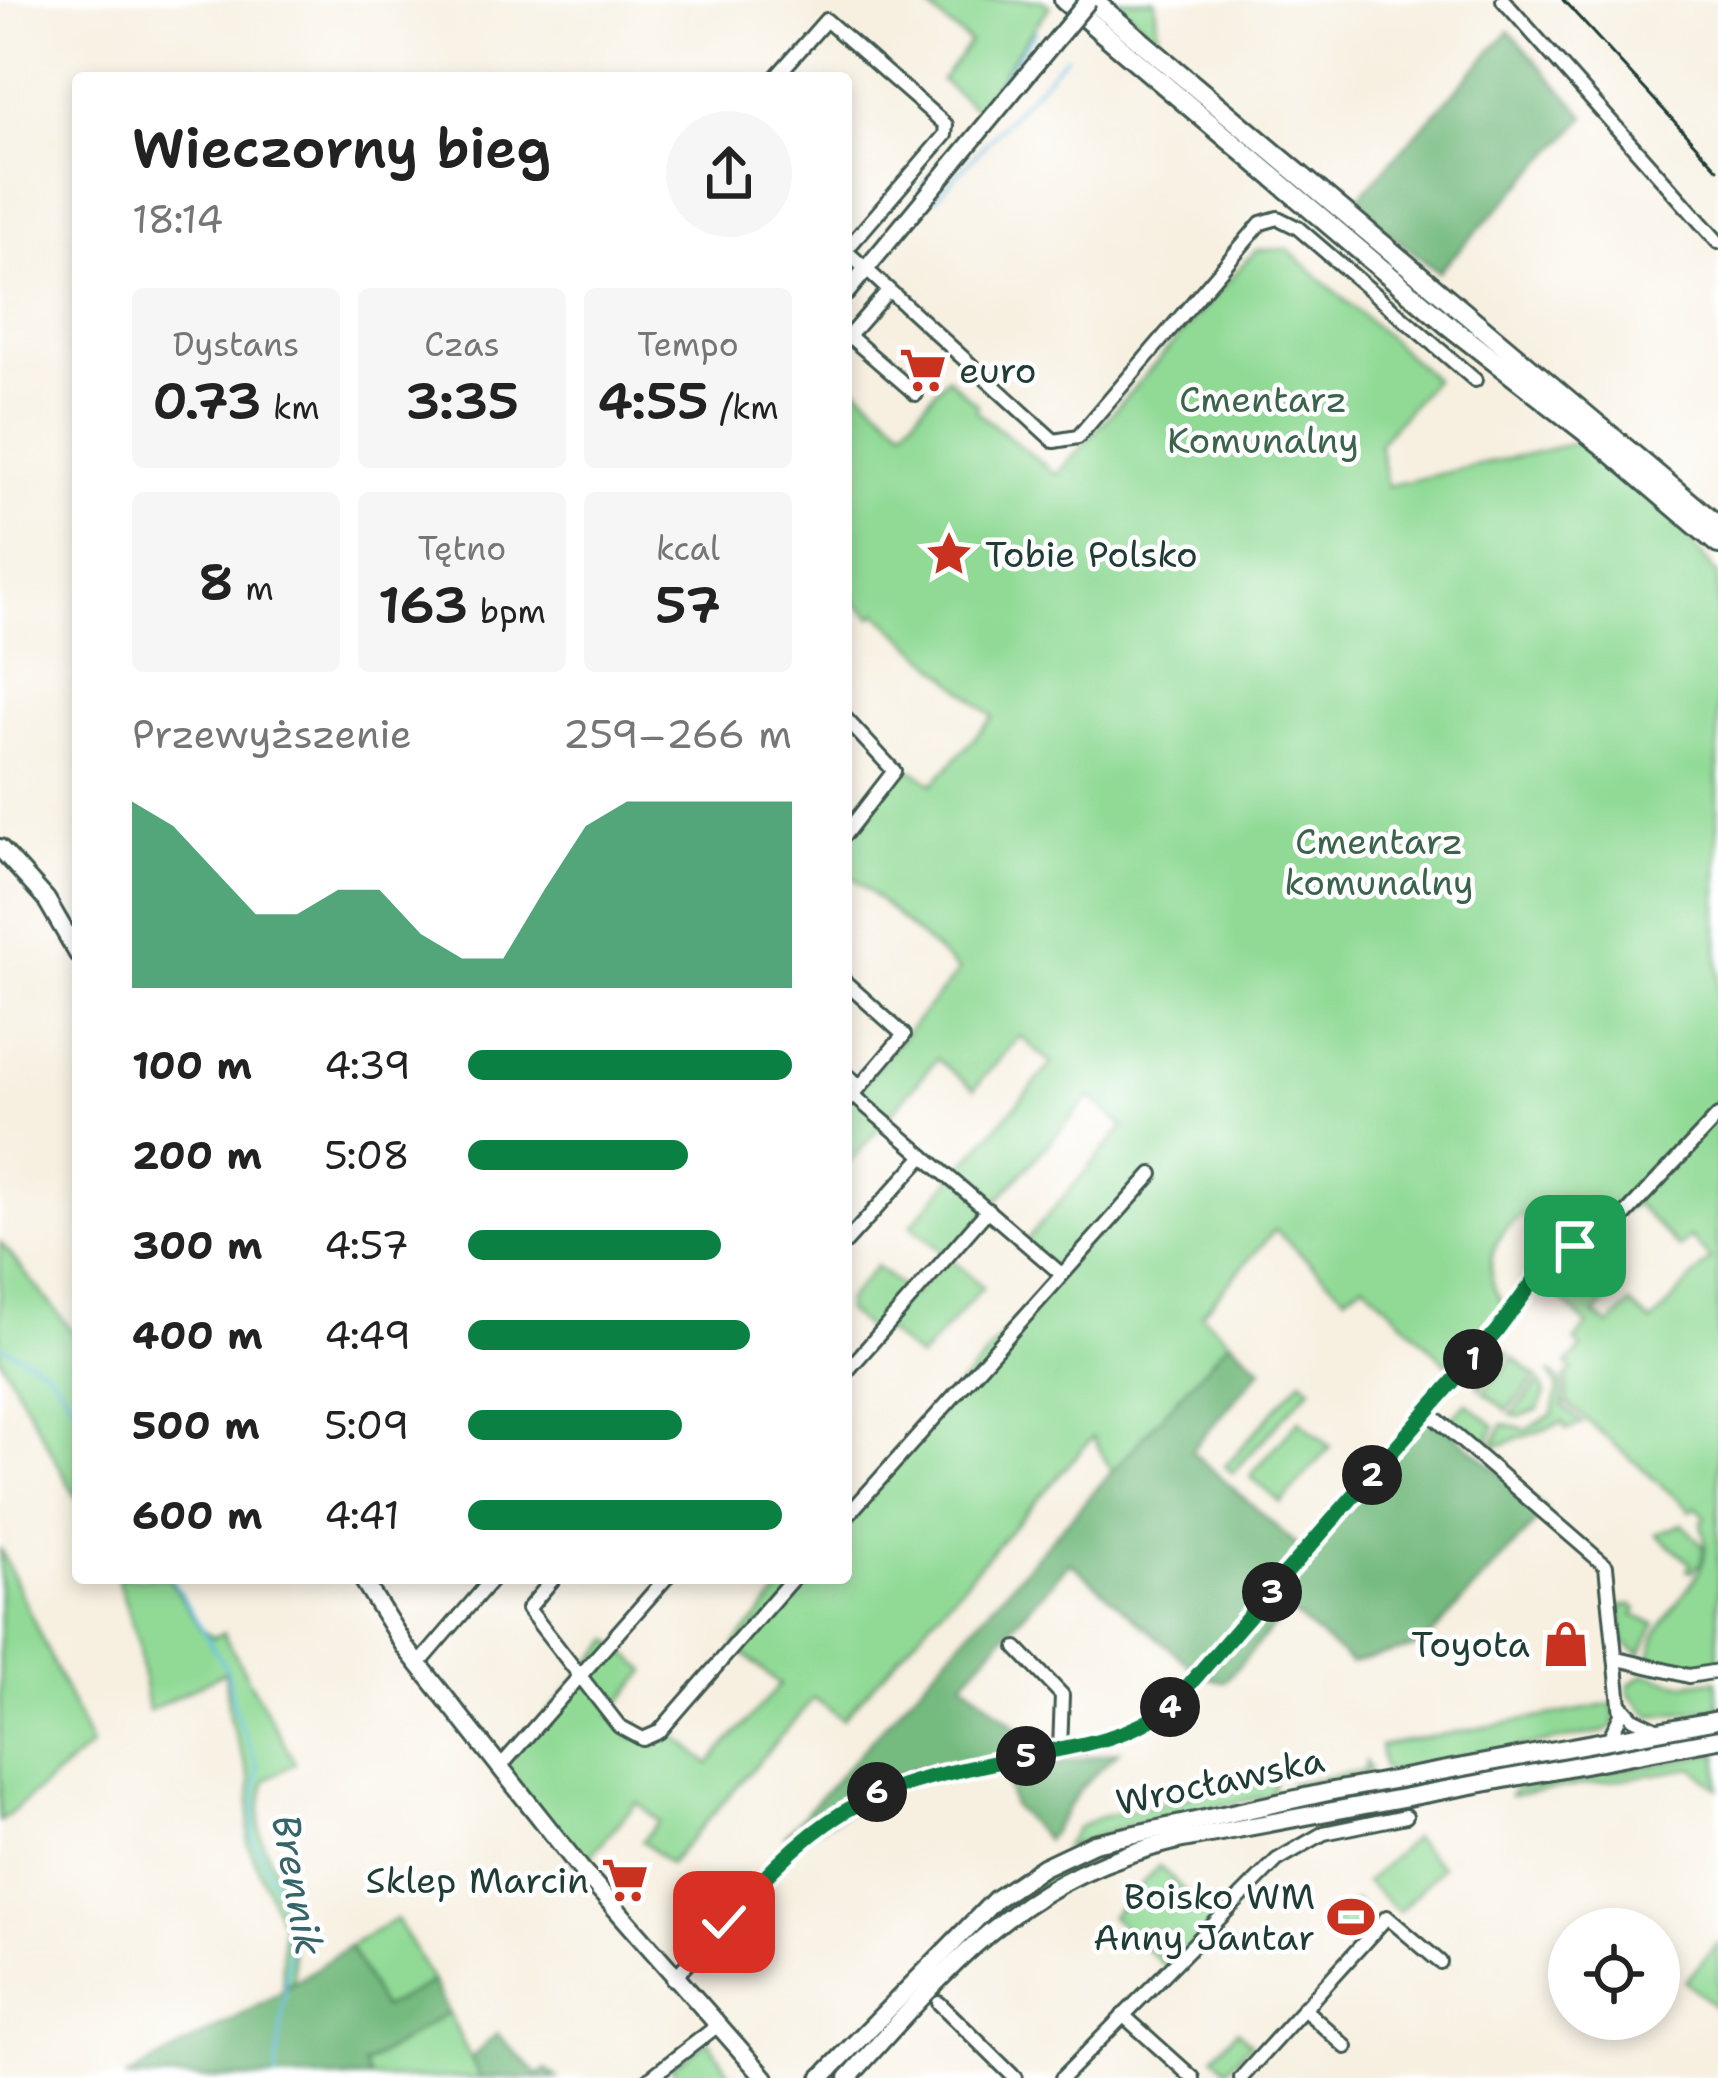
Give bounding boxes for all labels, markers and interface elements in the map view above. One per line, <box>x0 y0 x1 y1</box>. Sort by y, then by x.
button: share <box>666 111 792 237</box>
text: Wieczorny bieg <box>132 112 551 184</box>
text: 18:14 <box>132 193 223 245</box>
text: Dystans <box>173 322 299 367</box>
text: Czas <box>424 322 500 367</box>
text: Tempo <box>637 322 739 367</box>
supermarket icon: euro <box>898 345 948 395</box>
place label: euro <box>959 346 1036 395</box>
text: 0.73 <box>152 367 262 435</box>
text: 3:35 <box>405 367 519 435</box>
text: 4:55 <box>597 367 709 435</box>
park label: Cmentarz Komunalny <box>1167 375 1359 465</box>
text: km <box>262 385 320 430</box>
text: /km <box>709 385 779 430</box>
text: Tętno <box>418 526 506 571</box>
text: kcal <box>656 526 720 571</box>
place icon: Tobie Polsko <box>924 529 974 579</box>
place label: Tobie Polsko <box>985 530 1198 579</box>
text: 8 <box>198 548 234 616</box>
text: m <box>234 566 274 611</box>
text: 163 <box>378 571 468 639</box>
text: 57 <box>655 571 721 639</box>
text: bpm <box>468 589 546 634</box>
text: Przewyższenie <box>132 708 412 760</box>
text: 259–266 m <box>563 708 792 760</box>
park label: Cmentarz komunalny <box>1284 817 1474 907</box>
text: 100 m <box>132 1039 252 1091</box>
text: 4:39 <box>324 1039 411 1091</box>
text: 200 m <box>132 1129 262 1181</box>
text: 5:08 <box>324 1129 410 1181</box>
pin <box>1524 1195 1626 1297</box>
icon: arrive <box>1542 1213 1608 1279</box>
text: 300 m <box>132 1219 263 1271</box>
text: 4:57 <box>324 1219 409 1271</box>
text: 400 m <box>132 1309 263 1361</box>
text: 4:49 <box>324 1309 411 1361</box>
pin: 1 <box>1443 1329 1503 1389</box>
text: 1 <box>1465 1336 1481 1381</box>
text: 500 m <box>132 1399 260 1451</box>
text: 5:09 <box>324 1399 409 1451</box>
pin: 2 <box>1342 1445 1402 1505</box>
text: 2 <box>1360 1452 1384 1497</box>
text: 600 m <box>132 1489 263 1541</box>
text: 4:41 <box>324 1489 400 1541</box>
pin: 3 <box>1242 1562 1302 1622</box>
text: 3 <box>1260 1569 1284 1614</box>
shop icon: Toyota <box>1541 1619 1591 1669</box>
place label: Toyota <box>1411 1620 1530 1669</box>
pin: 4 <box>1140 1677 1200 1737</box>
text: 4 <box>1158 1684 1182 1729</box>
pin: 5 <box>996 1726 1056 1786</box>
text: 5 <box>1016 1733 1036 1778</box>
street label: Wrocławska <box>1111 1735 1329 1827</box>
pin: 6 <box>847 1762 907 1822</box>
text: 6 <box>865 1769 889 1814</box>
water label: Brennik <box>260 1810 336 1960</box>
supermarket icon: Sklep Marcin <box>600 1855 650 1905</box>
place label: Sklep Marcin <box>366 1856 589 1905</box>
pin <box>673 1871 775 1973</box>
place label: Boisko WM Anny Jantar <box>1093 1872 1315 1962</box>
icon: check <box>691 1889 757 1955</box>
sports icon: Boisko WM Anny Jantar <box>1326 1892 1376 1942</box>
map controls <box>1548 1908 1680 2040</box>
button: locate <box>1548 1908 1680 2040</box>

